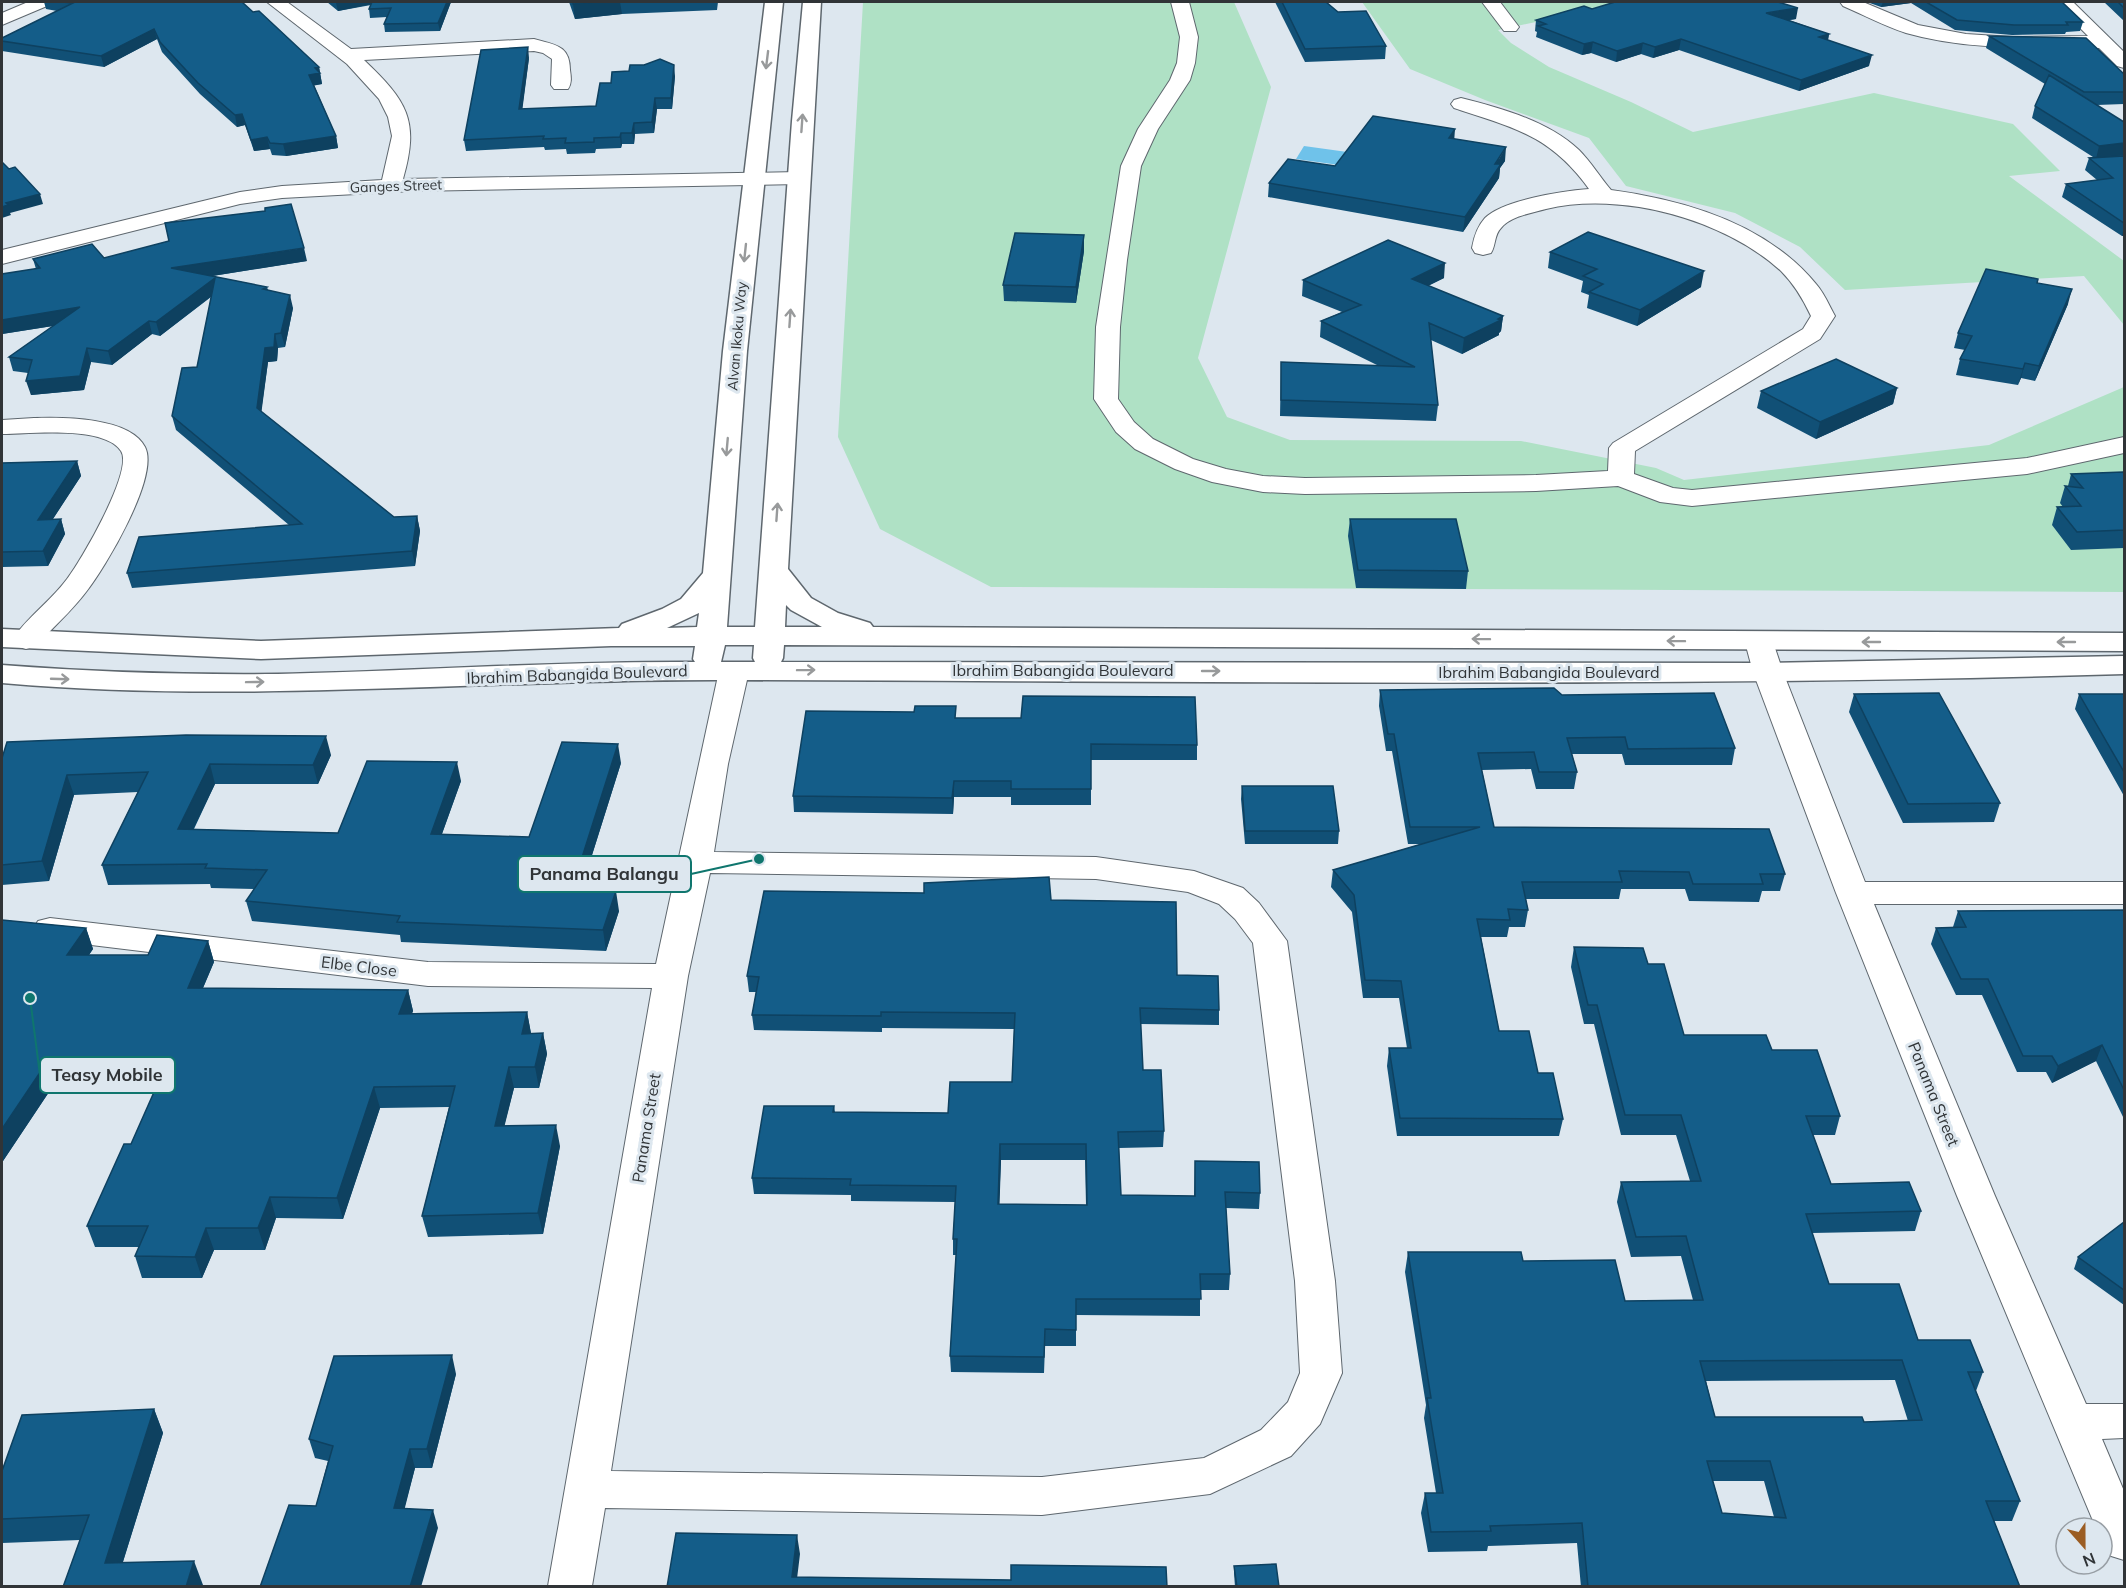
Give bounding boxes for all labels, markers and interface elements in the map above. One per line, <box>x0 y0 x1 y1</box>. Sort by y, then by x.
one-way arrow <box>761 49 772 69</box>
one-way arrow <box>796 113 807 133</box>
street label: Ganges Street <box>350 175 442 197</box>
one-way arrow <box>739 243 750 263</box>
street label: Alvan Ikoku Way <box>723 280 751 391</box>
one-way arrow <box>785 308 796 328</box>
one-way arrow <box>721 437 732 457</box>
one-way arrow <box>772 503 783 523</box>
one-way arrow <box>1472 633 1492 645</box>
one-way arrow <box>1667 635 1687 647</box>
one-way arrow <box>1862 636 1882 648</box>
one-way arrow <box>2057 636 2077 648</box>
street label: Ibrahim Babangida Boulevard <box>466 660 688 688</box>
street label: Ibrahim Babangida Boulevard <box>952 660 1174 680</box>
street label: Ibrahim Babangida Boulevard <box>1438 662 1660 682</box>
one-way arrow <box>796 664 816 676</box>
one-way arrow <box>1201 665 1221 677</box>
one-way arrow <box>49 673 69 685</box>
one-way arrow <box>244 676 264 688</box>
callout: Panama Balangu <box>518 856 691 892</box>
text: Panama Balangu <box>529 862 679 885</box>
street label: Elbe Close <box>320 951 398 981</box>
street label: Panama Street <box>1904 1039 1964 1149</box>
callout: Teasy Mobile <box>40 1057 175 1093</box>
text: Teasy Mobile <box>51 1063 163 1086</box>
street label: Panama Street <box>627 1071 665 1184</box>
north arrow <box>2054 1516 2114 1576</box>
text: N <box>2080 1549 2099 1572</box>

